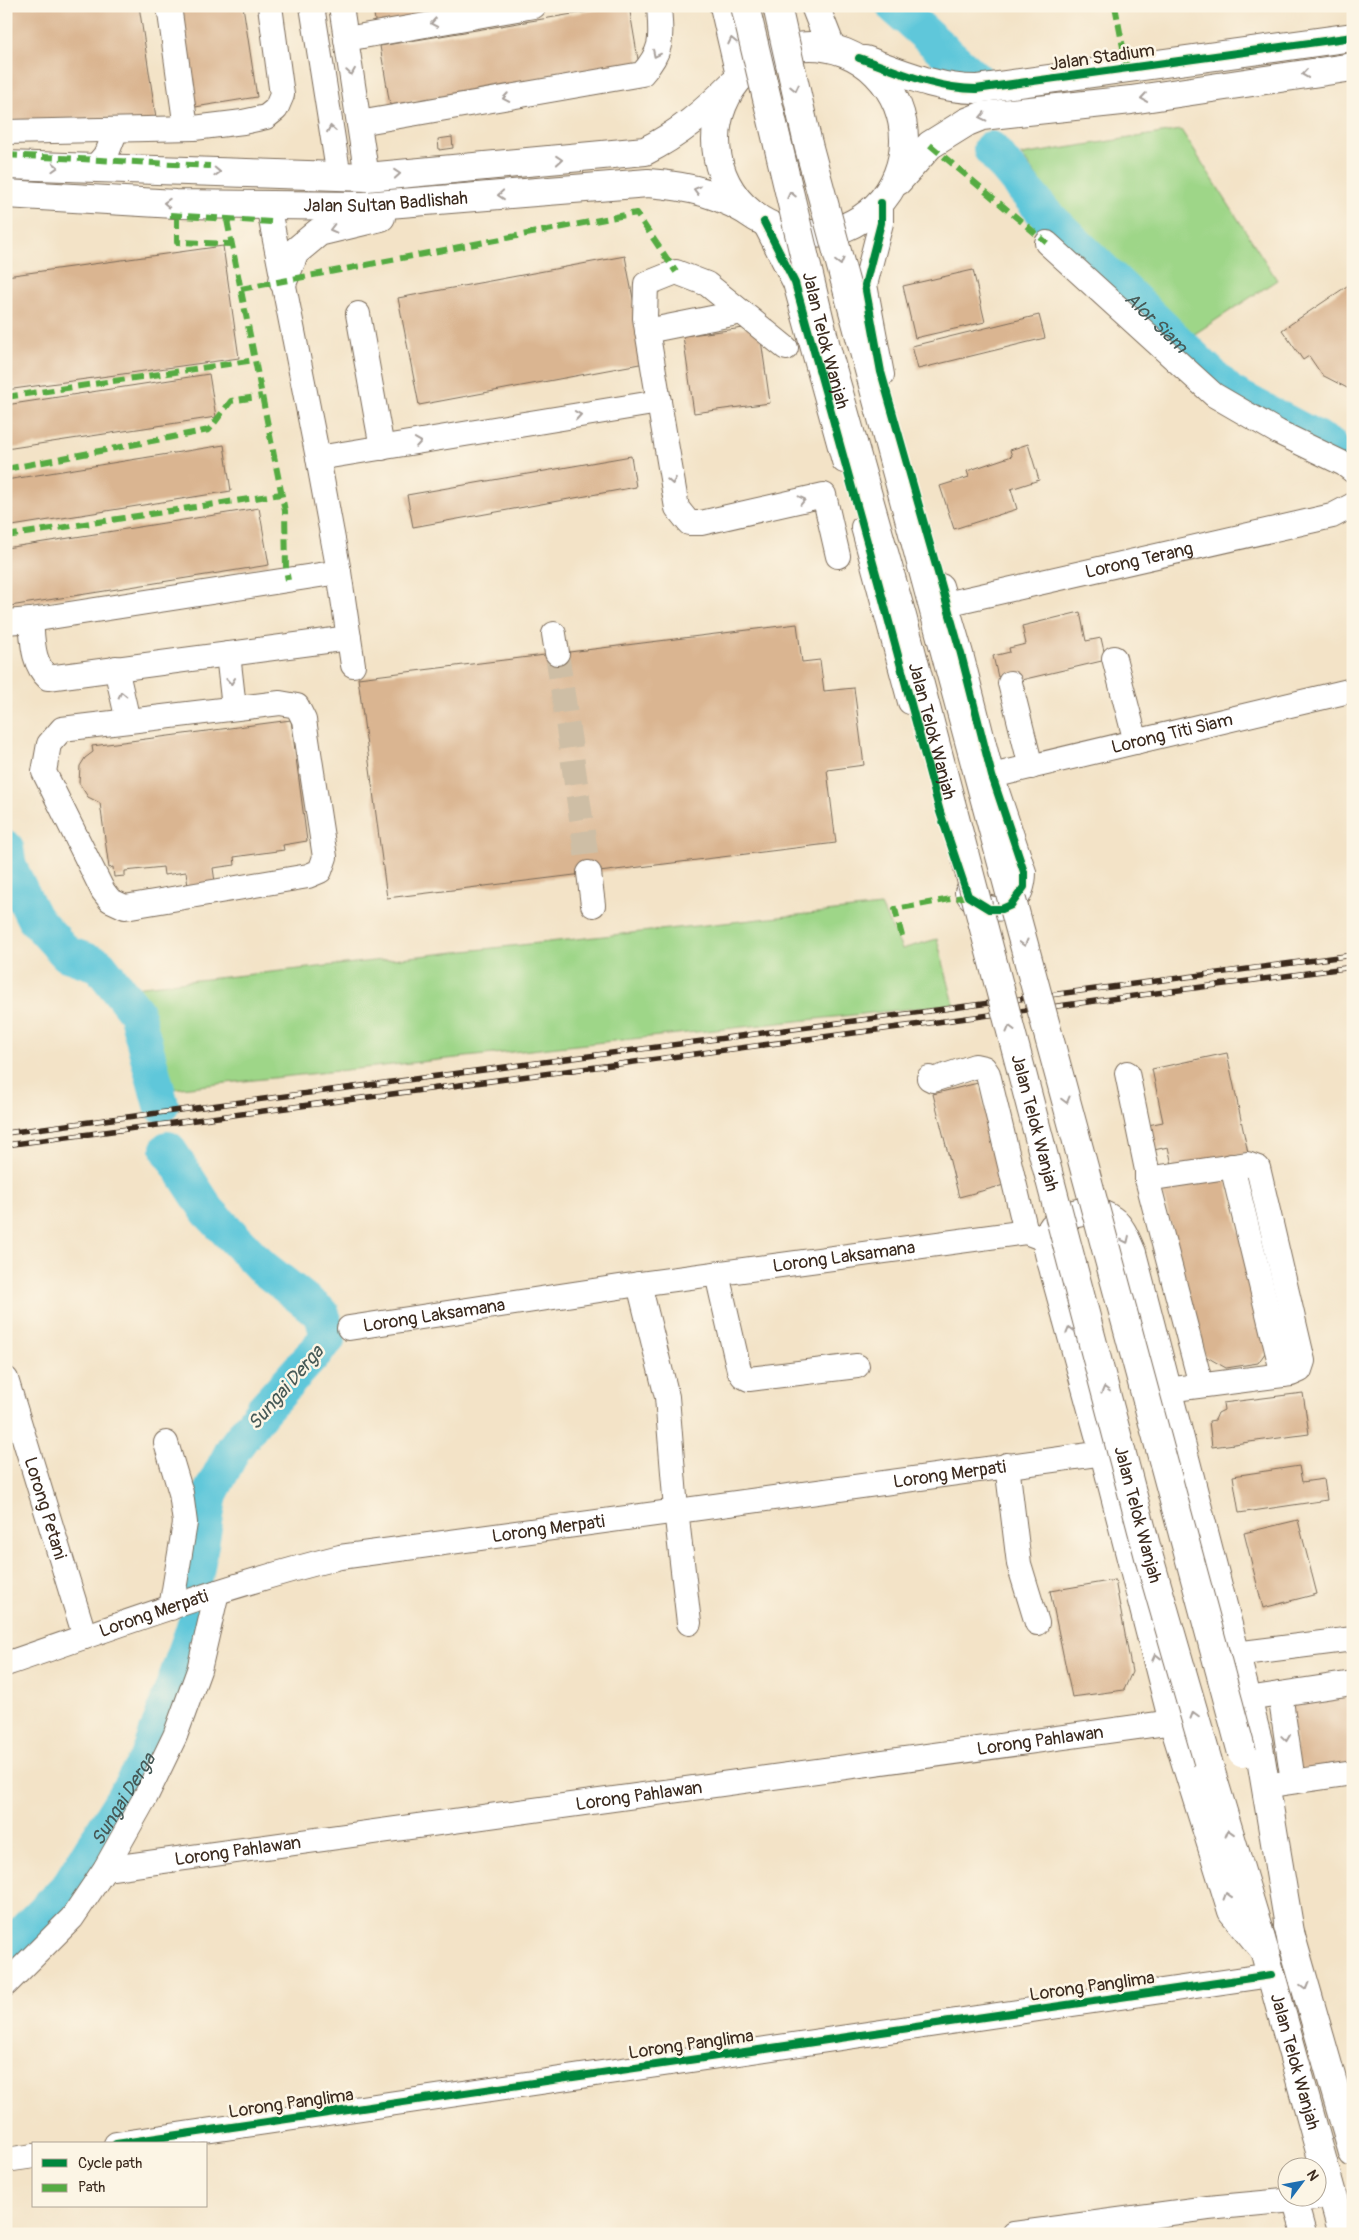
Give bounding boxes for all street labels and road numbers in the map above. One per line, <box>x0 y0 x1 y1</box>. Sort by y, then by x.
street label: Jalan Stadium <box>1048 39 1156 76</box>
street label: Jalan Sultan Badlishah <box>303 187 469 218</box>
street label: Jalan Telok Wanjah <box>797 270 854 412</box>
street label: Lorong Terang <box>1083 537 1195 584</box>
street label: Jalan Telok Wanjah <box>903 660 961 802</box>
street label: Lorong Titi Siam <box>1109 708 1235 759</box>
street label: Jalan Telok Wanjah <box>1006 1052 1064 1194</box>
street label: Lorong Laksamana <box>771 1236 917 1278</box>
street label: Lorong Laksamana <box>361 1293 507 1338</box>
street label: Jalan Telok Wanjah <box>1108 1444 1167 1586</box>
street label: Lorong Petani <box>19 1454 72 1562</box>
street label: Lorong Merpati <box>892 1455 1007 1494</box>
street label: Lorong Merpati <box>490 1510 606 1548</box>
street label: Lorong Merpati <box>96 1585 211 1643</box>
street label: Lorong Pahlawan <box>976 1721 1105 1761</box>
street label: Lorong Pahlawan <box>574 1776 704 1816</box>
street label: Lorong Pahlawan <box>173 1831 303 1871</box>
street label: Lorong Panglima <box>1028 1966 1156 2007</box>
street label: Jalan Telok Wanjah <box>1265 1991 1325 2133</box>
street label: Lorong Panglima <box>627 2024 755 2065</box>
street label: Lorong Panglima <box>227 2083 355 2124</box>

